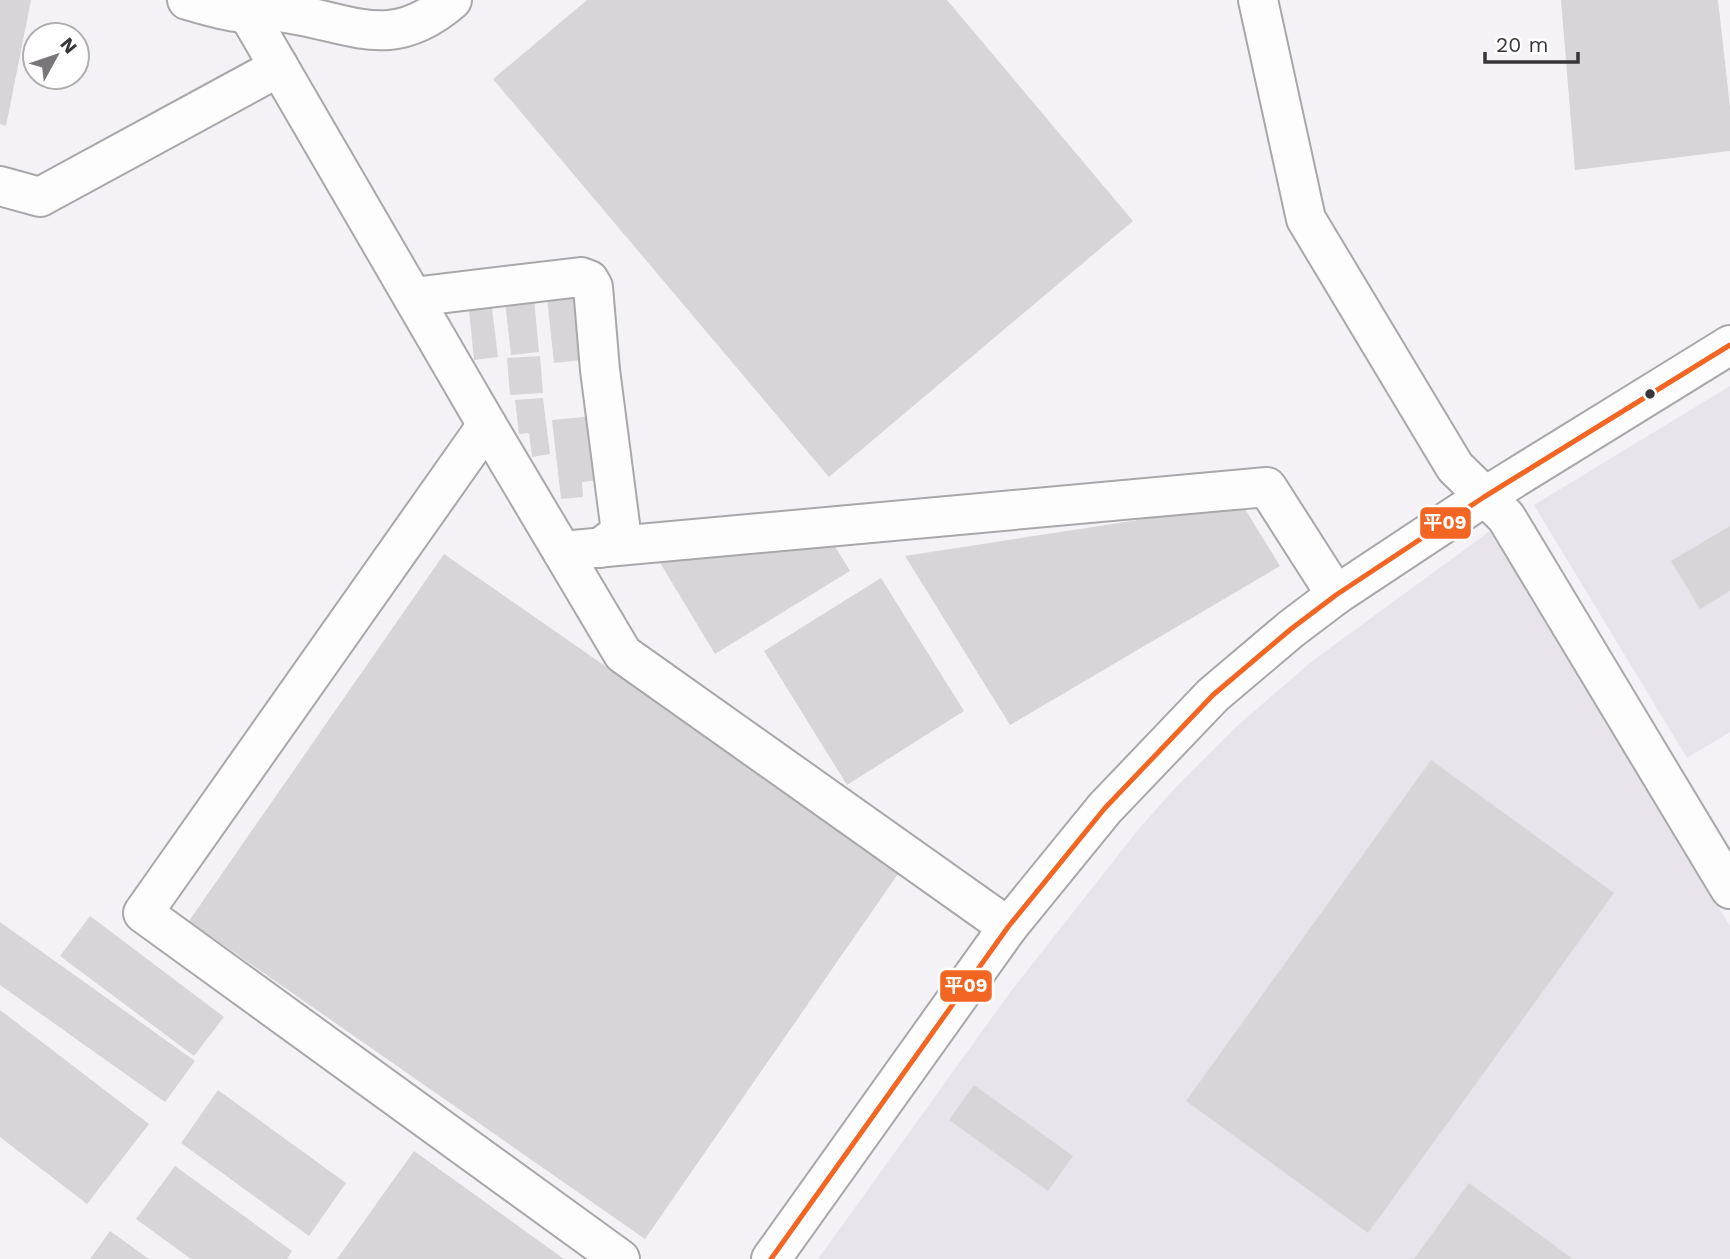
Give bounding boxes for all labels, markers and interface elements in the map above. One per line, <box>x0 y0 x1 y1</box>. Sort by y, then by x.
north arrow <box>21 21 91 91</box>
scale bar <box>1485 21 1578 65</box>
text: 20 m <box>1496 32 1548 57</box>
text: N <box>55 33 82 58</box>
unlabelled marker <box>1643 387 1657 401</box>
line badge: 平09 <box>1419 506 1472 540</box>
text: 平09 <box>1424 511 1466 534</box>
line badge: 平09 <box>939 969 993 1003</box>
text: 平09 <box>945 974 987 997</box>

